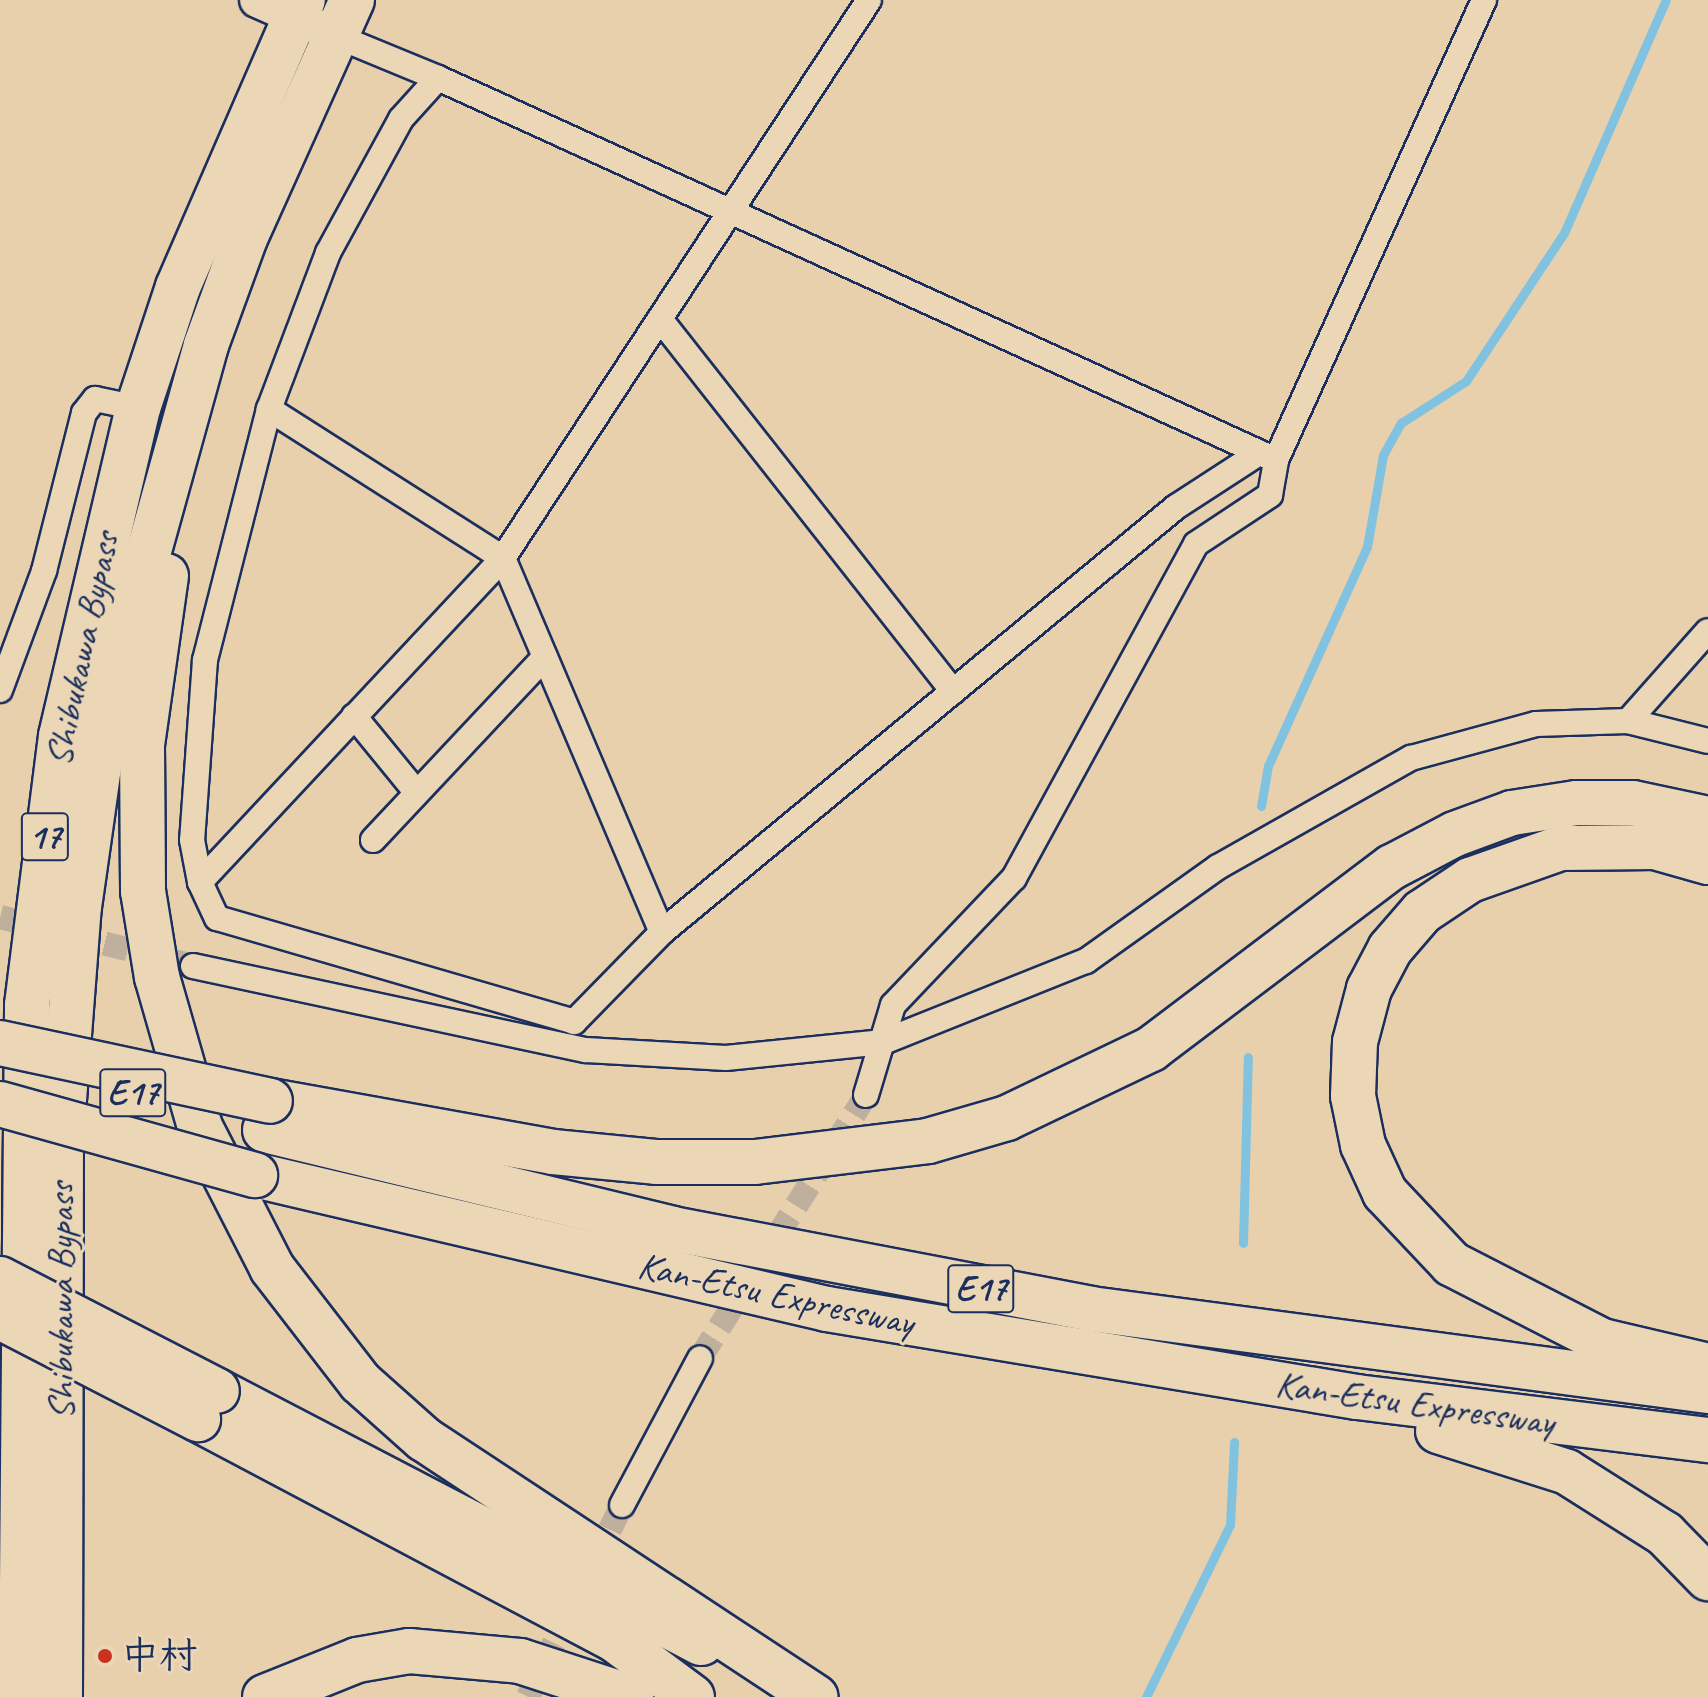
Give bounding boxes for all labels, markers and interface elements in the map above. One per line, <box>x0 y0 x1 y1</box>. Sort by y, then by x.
street label: Shibukawa Bypass <box>35 527 129 771</box>
road number: 17 <box>19 805 71 869</box>
road number: E17 <box>99 1061 167 1125</box>
street label: Shibukawa Bypass <box>38 1181 84 1421</box>
street label: Kan-Etsu Expressway <box>634 1243 918 1345</box>
road number: E17 <box>947 1257 1015 1321</box>
street label: Kan-Etsu Expressway <box>1273 1361 1557 1445</box>
place label: 中村 <box>121 1633 197 1679</box>
marker: 中村 <box>96 1647 114 1665</box>

